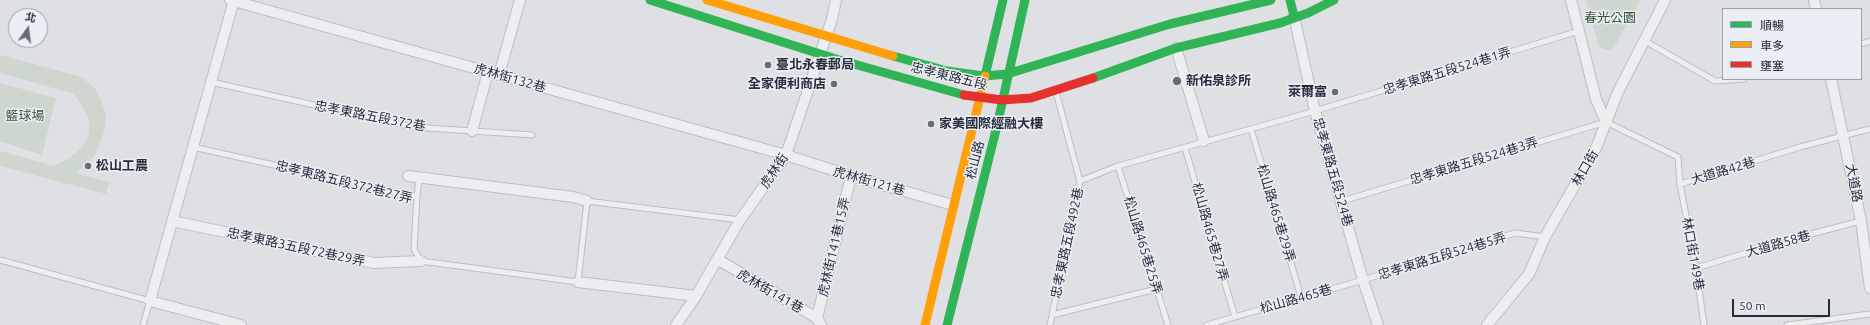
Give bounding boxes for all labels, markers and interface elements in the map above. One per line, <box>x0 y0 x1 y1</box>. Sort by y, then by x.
north arrow <box>8 8 48 48</box>
legend <box>1722 8 1862 80</box>
text: 北 <box>24 10 37 24</box>
park label: 春光公園 <box>1584 10 1636 26</box>
text: 順暢 <box>1760 19 1784 32</box>
text: 車多 <box>1760 39 1784 52</box>
street label: 忠孝東路五段524巷1弄 <box>1381 44 1513 98</box>
place label: 臺北永春郵局 <box>776 57 854 73</box>
street label: 忠孝東路五段 <box>909 59 989 93</box>
text: 壅塞 <box>1760 59 1784 72</box>
street label: 虎林街132巷 <box>472 60 548 96</box>
marker: 臺北永春郵局 <box>763 60 773 70</box>
place label: 新佑泉診所 <box>1186 73 1251 89</box>
marker: 新佑泉診所 <box>1171 75 1183 87</box>
place label: 全家便利商店 <box>748 76 826 92</box>
marker: 全家便利商店 <box>829 79 839 89</box>
place label: 萊爾富 <box>1288 84 1327 100</box>
marker: 萊爾富 <box>1330 87 1340 97</box>
street label: 忠孝東路五段372巷 <box>313 98 427 134</box>
park label: 籃球場 <box>6 108 44 124</box>
place label: 家美國際經融大樓 <box>939 116 1043 132</box>
street label: 忠孝東路五段524巷 <box>1310 116 1356 228</box>
marker: 家美國際經融大樓 <box>926 119 936 129</box>
street label: 忠孝東路五段524巷3弄 <box>1408 134 1540 188</box>
street label: 松山路 <box>963 139 987 181</box>
street label: 林口街 <box>1568 147 1602 189</box>
street label: 虎林街 <box>757 150 791 192</box>
street label: 大道路42巷 <box>1689 154 1757 188</box>
street label: 忠孝東路五段372巷27弄 <box>274 157 414 207</box>
place label: 松山工農 <box>96 158 148 174</box>
marker: 松山工農 <box>83 161 93 171</box>
street label: 松山路465巷29弄 <box>1254 162 1298 264</box>
street label: 大道路 <box>1843 162 1865 204</box>
street label: 虎林街121巷 <box>831 163 907 199</box>
street label: 松山路465巷27弄 <box>1188 181 1232 283</box>
street label: 忠孝東路五段492巷 <box>1048 186 1086 300</box>
street label: 松山路465巷25弄 <box>1121 194 1165 296</box>
street label: 虎林街141巷15弄 <box>815 196 853 298</box>
street label: 林口街149巷 <box>1679 216 1707 292</box>
street label: 忠孝東路3五段72巷29弄 <box>226 225 366 269</box>
street label: 大道路58巷 <box>1744 227 1812 261</box>
street label: 忠孝東路五段524巷5弄 <box>1376 229 1508 283</box>
street label: 虎林街141巷 <box>734 266 806 316</box>
street label: 松山路465巷 <box>1258 281 1334 317</box>
scale bar <box>1734 291 1832 317</box>
text: 50 m <box>1739 299 1766 312</box>

